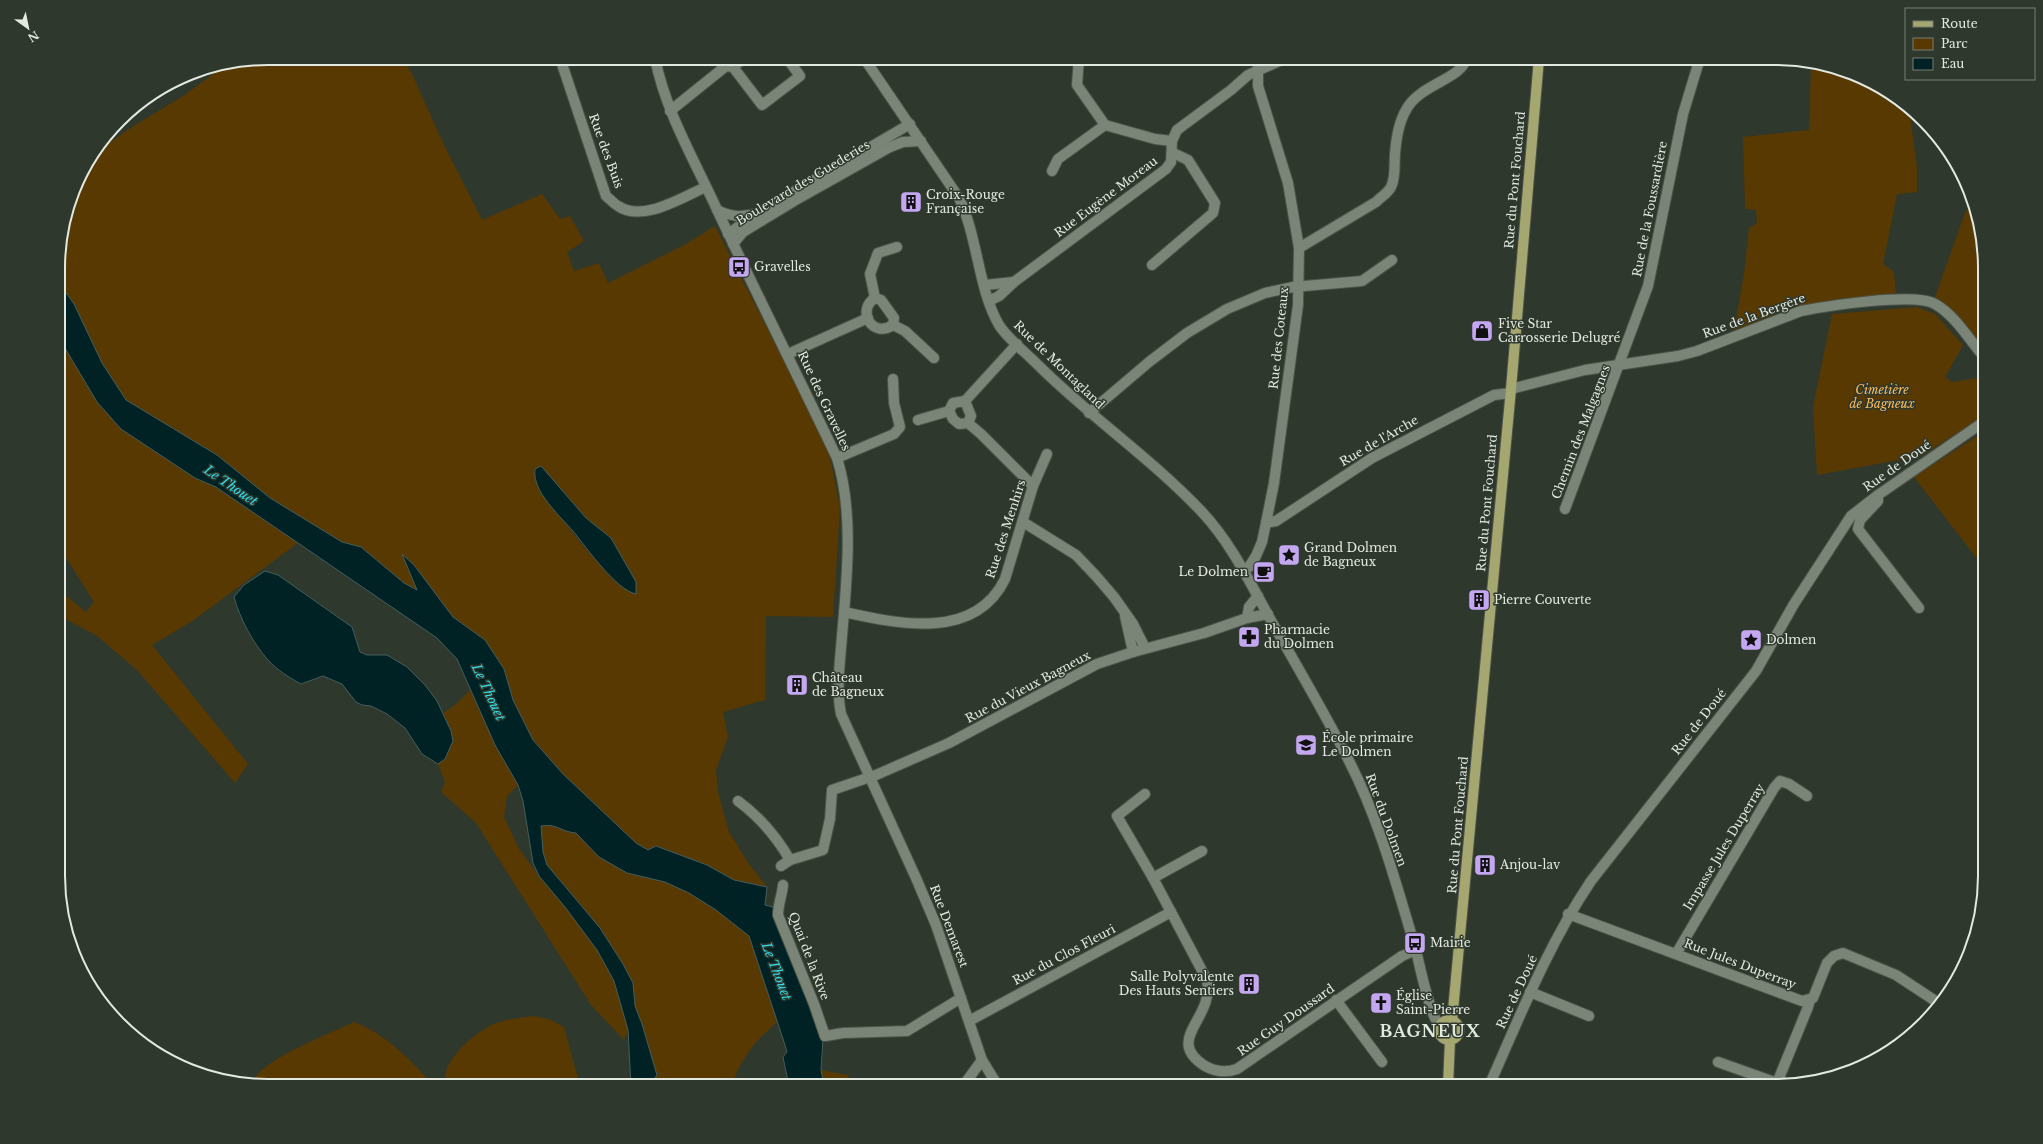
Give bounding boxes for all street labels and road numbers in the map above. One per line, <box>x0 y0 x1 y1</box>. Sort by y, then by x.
street label: Rue des Buis <box>586 111 627 190</box>
street label: Rue du Pont Fouchard <box>1501 111 1528 249</box>
street label: Boulevard des Guederies <box>733 137 872 228</box>
street label: Rue de la Foussardière <box>1629 140 1670 278</box>
street label: Rue Eugène Moreau <box>1051 153 1160 240</box>
street label: Rue des Coteaux <box>1266 285 1291 390</box>
street label: Rue de la Bergère <box>1700 290 1807 341</box>
street label: Rue de Montagland <box>1011 317 1108 412</box>
street label: Rue des Gravelles <box>795 349 854 453</box>
street label: Chemin des Malgagnes <box>1548 363 1613 501</box>
street label: Rue de l'Arche <box>1337 412 1421 469</box>
street label: Rue du Pont Fouchard <box>1473 434 1500 572</box>
street label: Rue de Doué <box>1860 437 1934 495</box>
street label: Rue des Menhirs <box>982 477 1029 580</box>
street label: Rue du Vieux Bagneux <box>963 647 1093 726</box>
street label: Rue de Doué <box>1668 686 1729 758</box>
street label: Rue du Pont Fouchard <box>1444 756 1471 894</box>
street label: Rue du Dolmen <box>1363 771 1410 868</box>
street label: Impasse Jules Duperray <box>1680 780 1768 913</box>
street label: Rue Demarest <box>927 882 972 970</box>
street label: Quai de la Rive <box>786 910 833 1002</box>
street label: Rue du Clos Fleuri <box>1010 921 1118 988</box>
street label: Rue Jules Duperray <box>1682 935 1799 992</box>
street label: Rue de Doué <box>1493 952 1540 1031</box>
street label: Rue Guy Doussard <box>1234 981 1337 1059</box>

